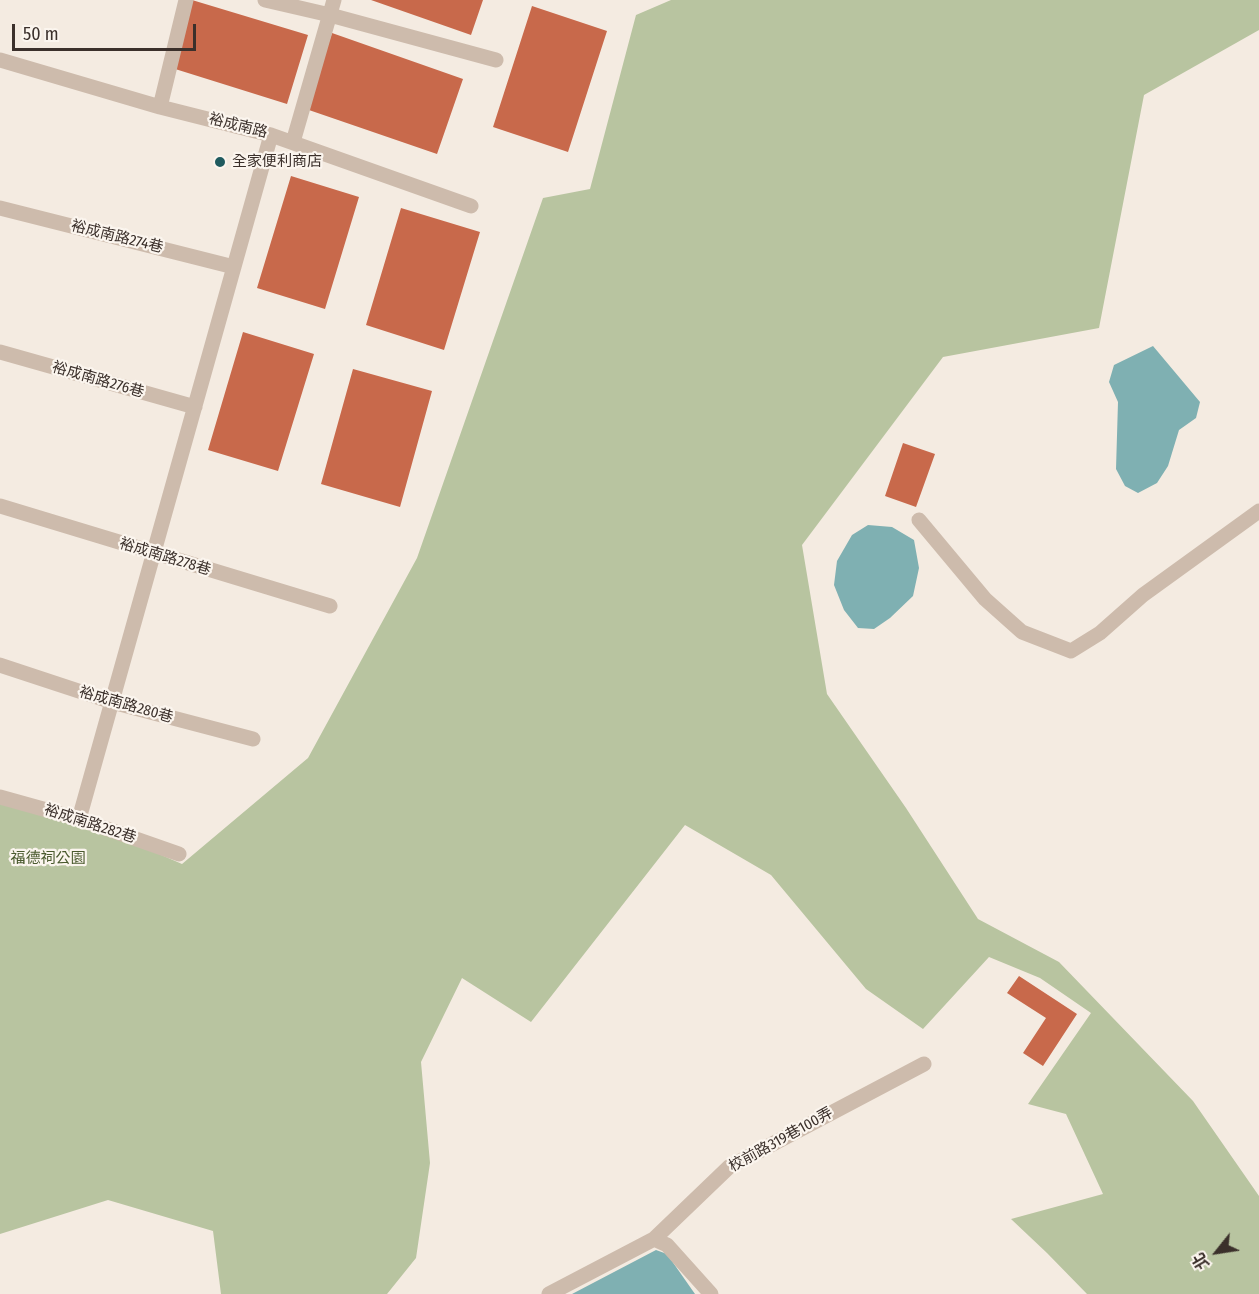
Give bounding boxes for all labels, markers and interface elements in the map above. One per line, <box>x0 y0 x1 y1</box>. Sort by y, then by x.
scale bar <box>15 12 200 50</box>
text: 50 m <box>23 23 59 45</box>
street label: 裕成南路 <box>207 110 269 142</box>
place label: 全家便利商店 <box>232 153 322 171</box>
marker: 全家便利商店 <box>213 155 227 169</box>
street label: 裕成南路274巷 <box>69 217 165 257</box>
street label: 裕成南路276巷 <box>50 358 146 402</box>
street label: 裕成南路278巷 <box>117 535 213 579</box>
street label: 裕成南路280巷 <box>77 683 175 727</box>
street label: 裕成南路282巷 <box>42 801 138 847</box>
park label: 福德祠公園 <box>11 850 85 868</box>
street label: 校前路319巷100弄 <box>726 1104 836 1176</box>
north arrow <box>1187 1222 1247 1282</box>
text: 北 <box>1189 1250 1213 1273</box>

